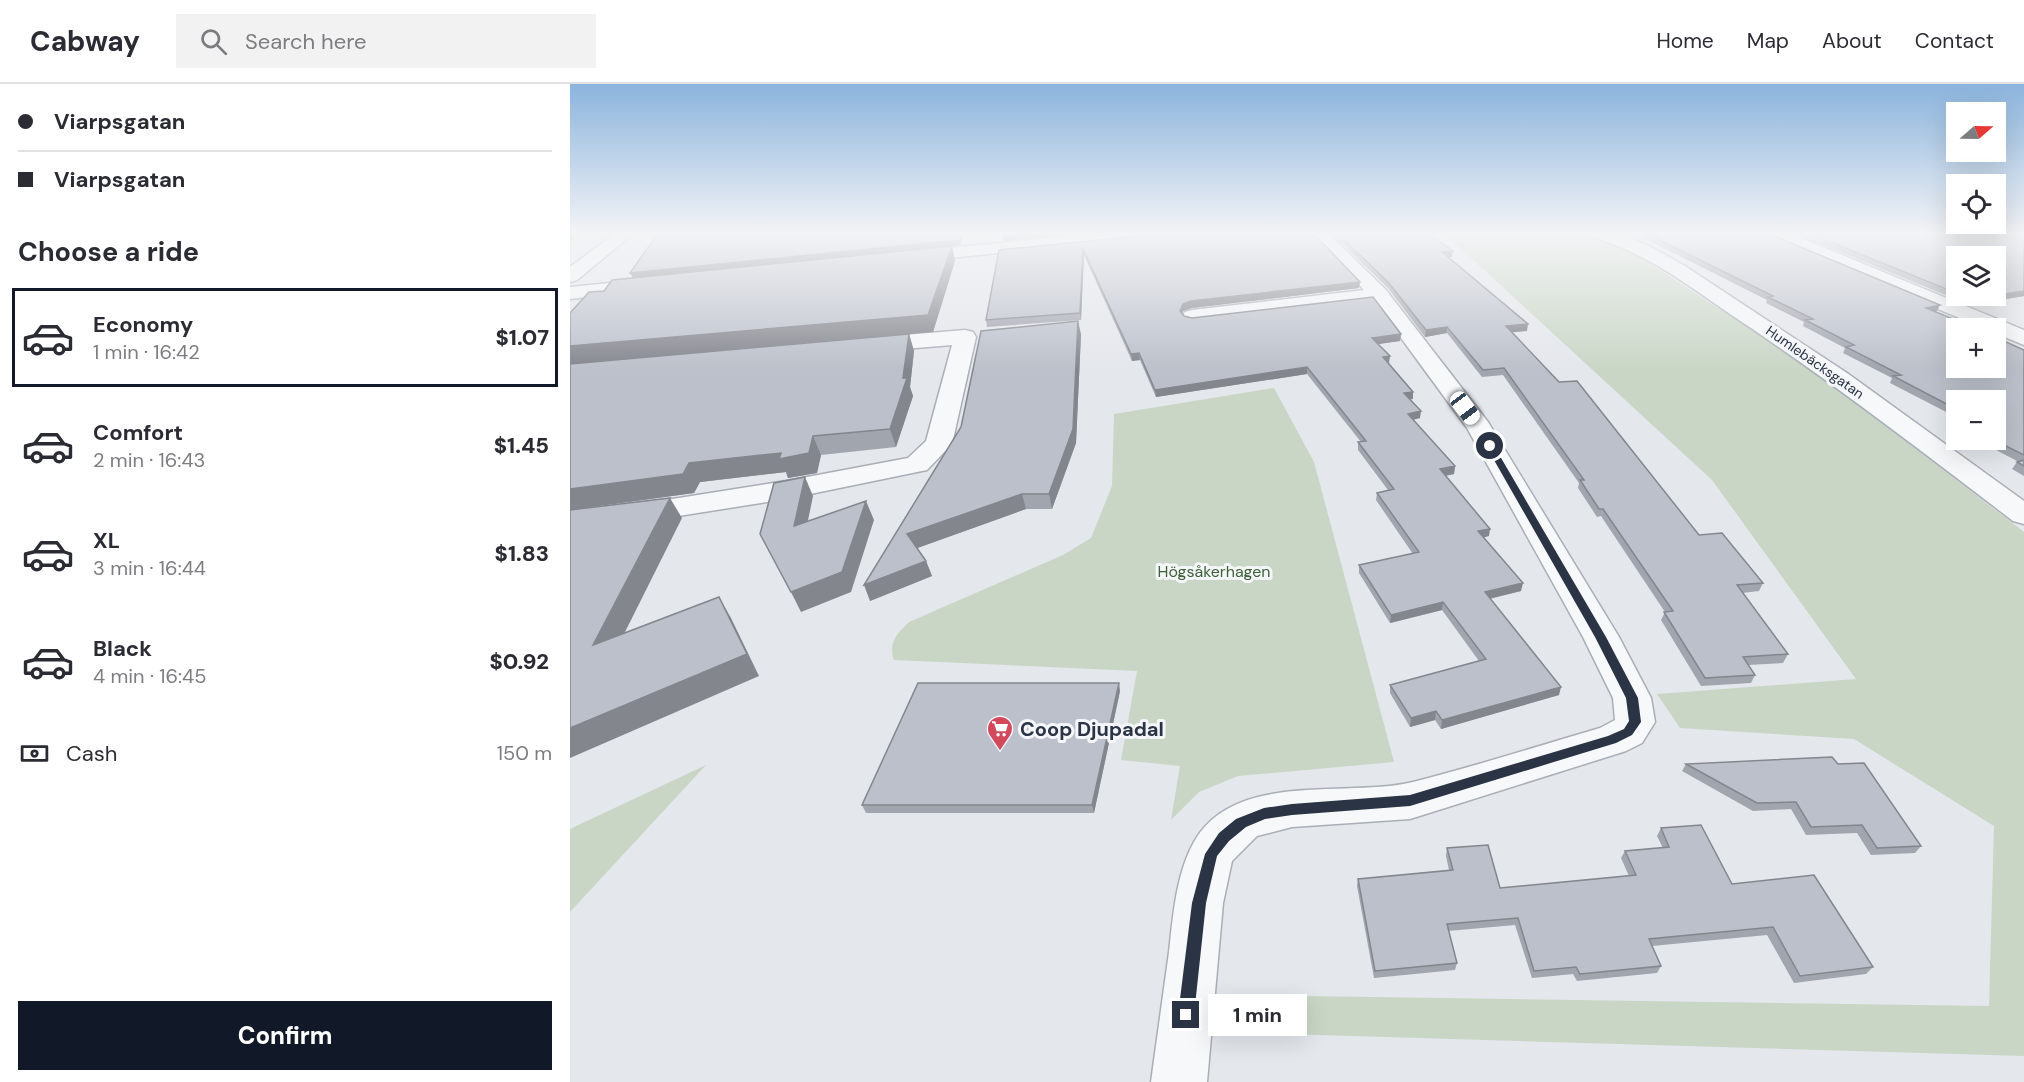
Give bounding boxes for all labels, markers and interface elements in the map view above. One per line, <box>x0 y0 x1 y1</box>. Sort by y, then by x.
search box <box>176 14 596 68</box>
text: Cabway <box>30 23 140 60</box>
icon: search <box>197 25 230 58</box>
text: Search here <box>245 27 366 56</box>
text: Home <box>1656 27 1714 55</box>
text: Map <box>1747 27 1789 55</box>
text: About <box>1822 27 1882 55</box>
text: Contact <box>1915 27 1994 55</box>
north arrow <box>1946 102 2006 162</box>
map controls <box>1946 102 2006 450</box>
text: Viarpsgatan <box>54 107 185 136</box>
text: Viarpsgatan <box>54 165 185 194</box>
button: locate <box>1946 174 2006 234</box>
text: Choose a ride <box>18 234 199 269</box>
button: layers <box>1946 246 2006 306</box>
text: Economy <box>93 310 193 339</box>
icon: car <box>21 311 75 365</box>
button: + <box>1946 318 2006 378</box>
street label: Humlebäcksgatan <box>1763 321 1867 403</box>
text: $1.07 <box>496 323 549 352</box>
text: 1 min · 16:42 <box>93 339 200 365</box>
car <box>1447 388 1483 428</box>
button: − <box>1946 390 2006 450</box>
text: Comfort <box>93 418 183 447</box>
icon: car <box>21 419 75 473</box>
text: $1.45 <box>494 431 549 460</box>
route start <box>1476 432 1503 459</box>
text: 2 min · 16:43 <box>93 447 205 473</box>
text: XL <box>93 526 120 555</box>
icon: car <box>21 527 75 581</box>
text: $1.83 <box>495 539 549 568</box>
text: 3 min · 16:44 <box>93 555 206 581</box>
park label: Högsåkerhagen <box>1158 561 1271 582</box>
text: Black <box>93 634 152 663</box>
icon: car <box>21 635 75 689</box>
text: $0.92 <box>489 647 549 676</box>
text: 4 min · 16:45 <box>93 663 206 689</box>
supermarket icon: Coop Djupadal <box>985 714 1015 752</box>
place label: Coop Djupadal <box>1020 716 1164 742</box>
icon: cash <box>18 737 51 770</box>
text: Cash <box>66 739 117 768</box>
text: 150 m <box>497 740 552 766</box>
callout: 1 min <box>1207 994 1306 1036</box>
button: Confirm <box>18 1001 552 1070</box>
route end <box>1172 1001 1199 1028</box>
text: 1 min <box>1233 1002 1282 1028</box>

